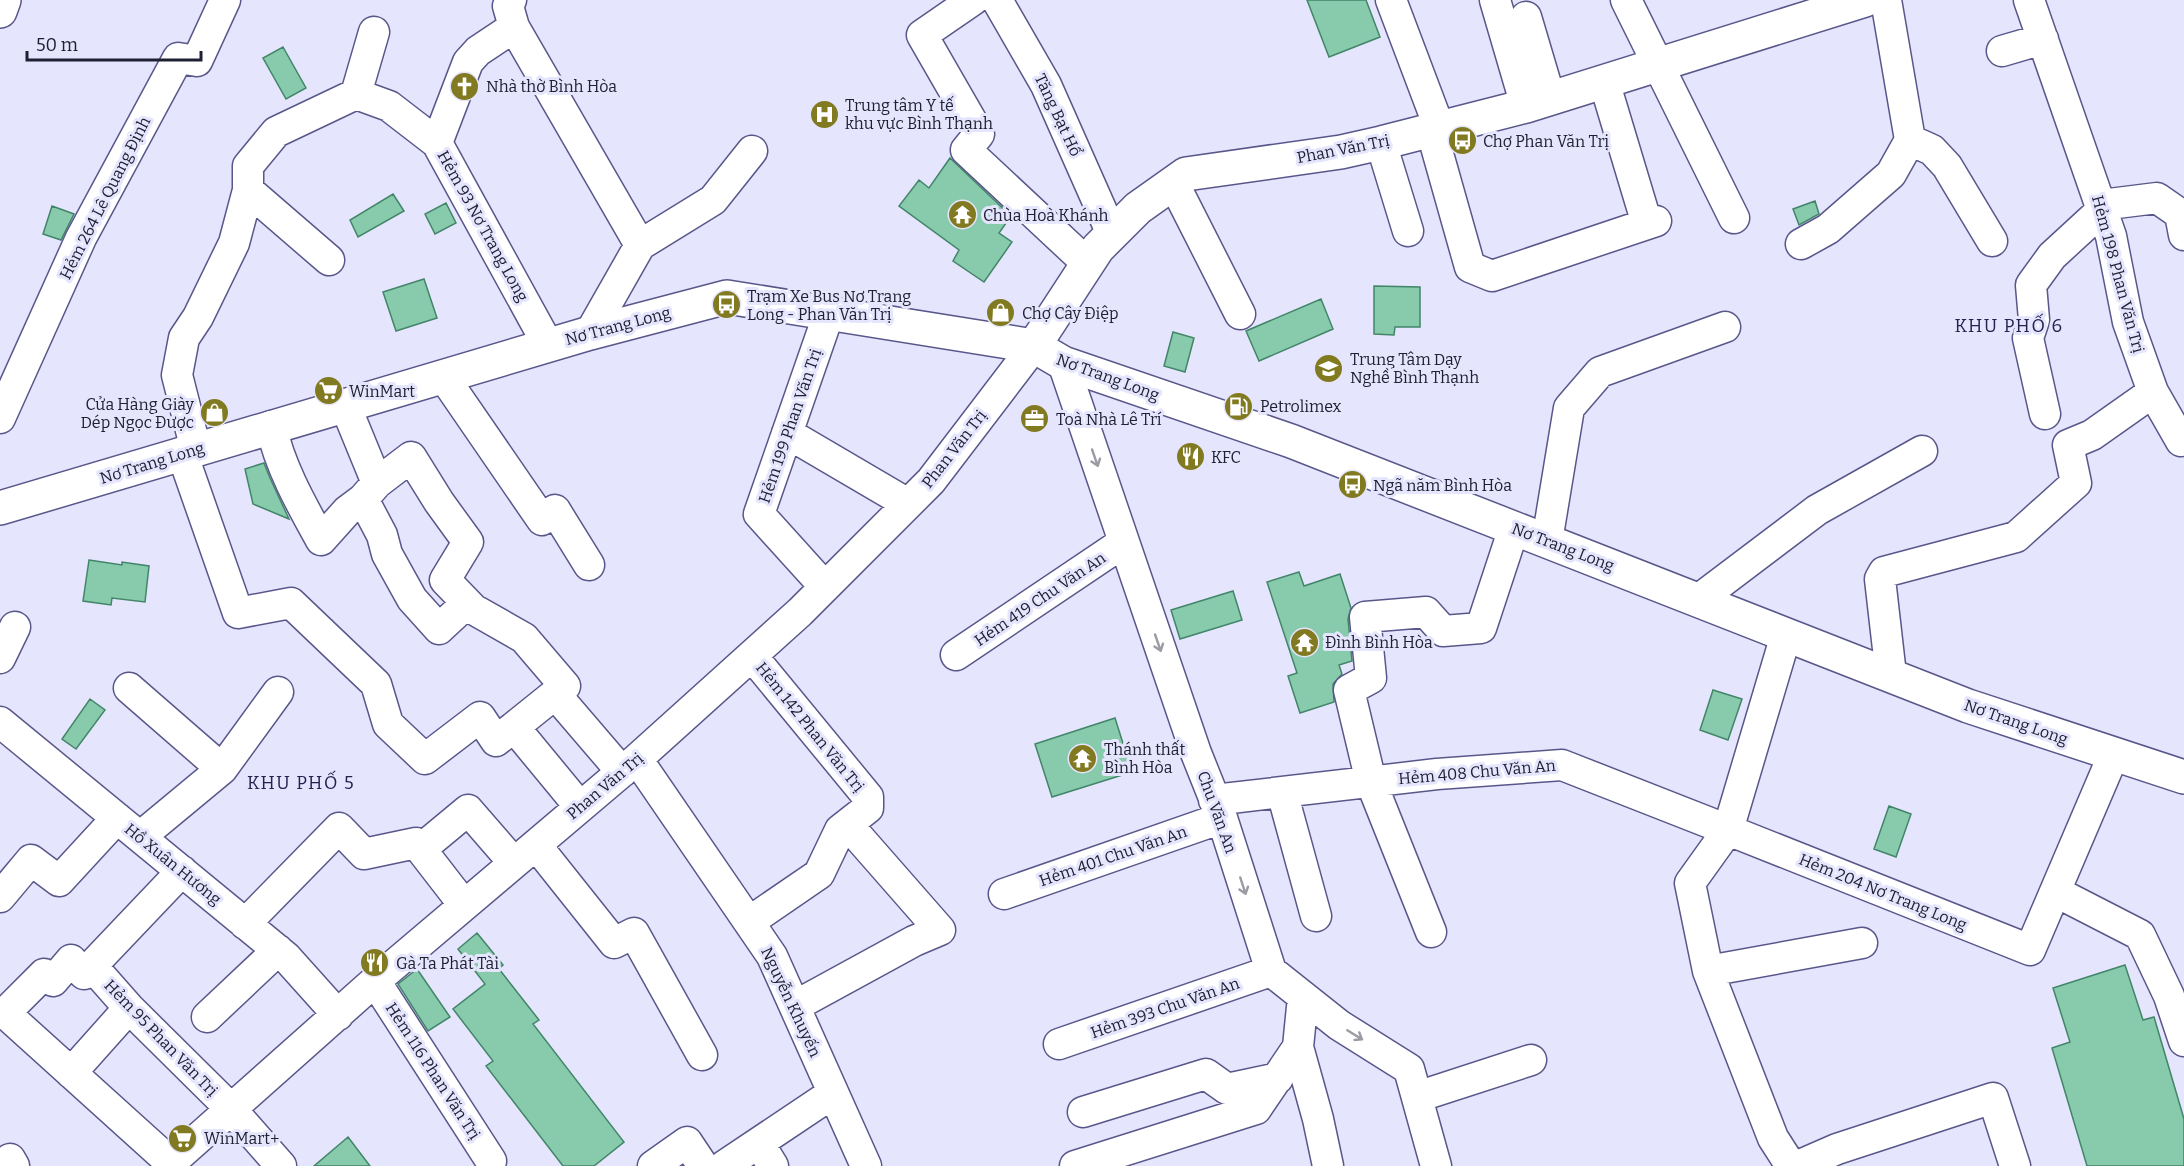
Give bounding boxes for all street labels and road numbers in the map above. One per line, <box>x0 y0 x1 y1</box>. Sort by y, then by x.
street label: Tăng Bạt Hổ <box>1031 71 1085 159</box>
street label: Hẻm 264 Lê Quang Định <box>56 113 154 282</box>
street label: Phan Văn Trị <box>1295 131 1391 167</box>
street label: Hẻm 93 Nơ Trang Long <box>434 147 532 305</box>
street label: Hẻm 198 Phan Văn Trị <box>2088 193 2148 355</box>
street label: Nơ Trang Long <box>563 303 673 349</box>
street label: Hẻm 199 Phan Văn Trị <box>755 346 825 506</box>
street label: Nơ Trang Long <box>1054 350 1162 404</box>
street label: Phan Văn Trị <box>918 406 991 492</box>
street label: Nơ Trang Long <box>97 438 207 488</box>
street label: Nơ Trang Long <box>1509 519 1617 575</box>
street label: Hẻm 419 Chu Văn An <box>971 548 1109 650</box>
street label: Hẻm 142 Phan Văn Trị <box>752 658 868 796</box>
street label: Nơ Trang Long <box>1962 695 2070 749</box>
street label: Phan Văn Trị <box>563 748 647 823</box>
street label: Hẻm 408 Chu Văn An <box>1397 756 1557 788</box>
street label: Chu Văn An <box>1193 768 1241 856</box>
street label: Hồ Xuân Hương <box>121 818 226 909</box>
street label: Hẻm 401 Chu Văn An <box>1037 822 1189 890</box>
street label: Hẻm 204 Nơ Trang Long <box>1796 850 1970 934</box>
street label: Nguyễn Khuyến <box>757 944 826 1060</box>
street label: Hẻm 393 Chu Văn An <box>1088 974 1242 1042</box>
street label: Hẻm 95 Phan Văn Trị <box>100 976 222 1100</box>
street label: Hẻm 116 Phan Văn Trị <box>382 999 484 1143</box>

